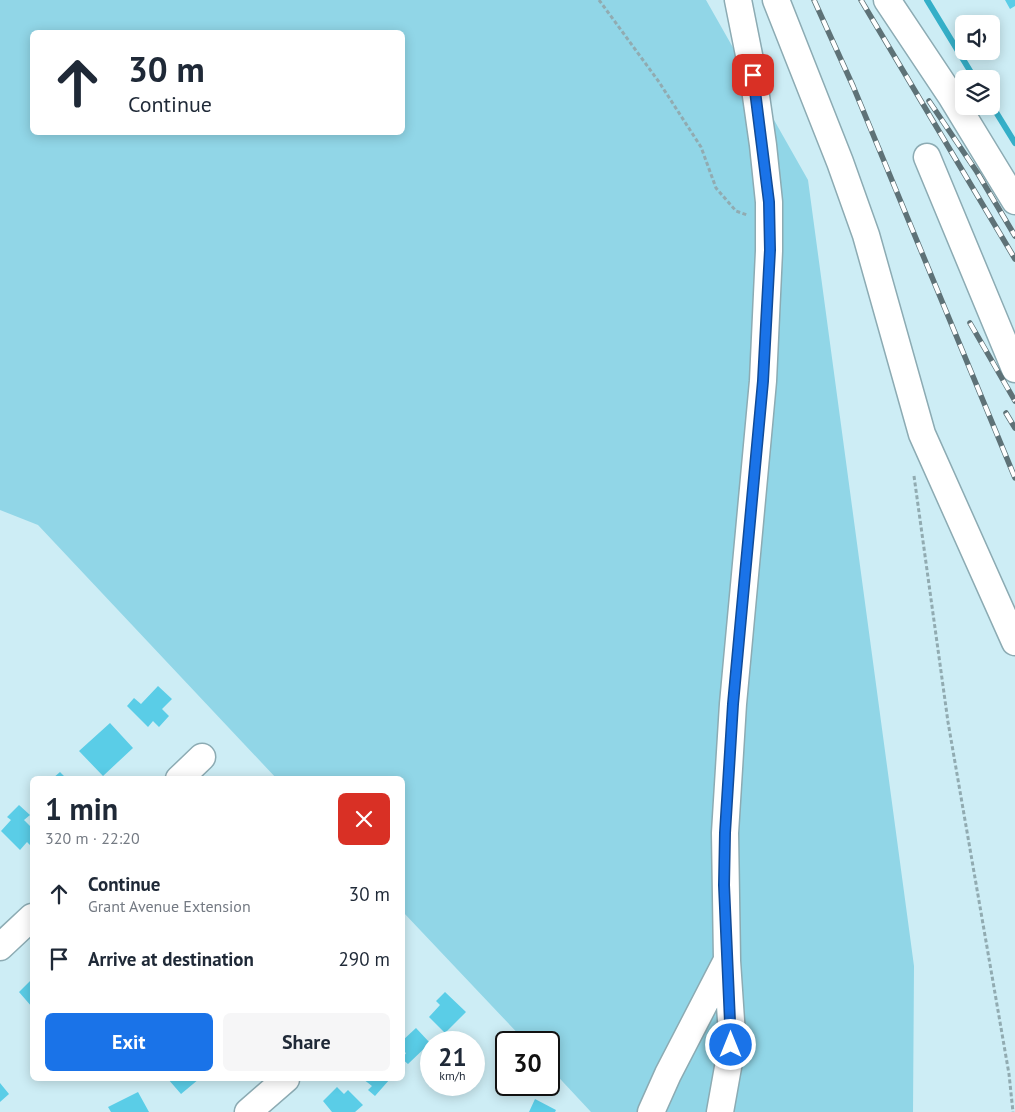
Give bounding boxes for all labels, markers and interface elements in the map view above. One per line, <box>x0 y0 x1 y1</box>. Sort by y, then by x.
map controls <box>955 15 1000 115</box>
button: sound <box>955 15 1000 60</box>
text: 30 m <box>128 46 205 92</box>
icon: ahead <box>45 50 110 115</box>
pin <box>732 54 774 96</box>
icon: arrive <box>739 61 767 89</box>
button: layers <box>955 70 1000 115</box>
text: Continue <box>128 90 212 118</box>
text: 1 min <box>45 789 118 828</box>
button: close <box>338 793 390 845</box>
text: 320 m · 22:20 <box>45 828 140 848</box>
text: Continue <box>88 872 160 896</box>
icon: ahead <box>45 880 73 908</box>
text: 30 m <box>349 882 390 906</box>
text: Grant Avenue Extension <box>88 896 251 916</box>
icon: arrive <box>45 945 73 973</box>
text: Arrive at destination <box>88 947 254 971</box>
text: 290 m <box>338 947 390 971</box>
button: Exit <box>45 1013 213 1071</box>
button: Share <box>223 1013 390 1071</box>
position arrow <box>704 1018 756 1070</box>
speed limit sign: 30 <box>495 1031 560 1096</box>
text: 21 <box>438 1041 467 1073</box>
text: km/h <box>439 1068 466 1083</box>

